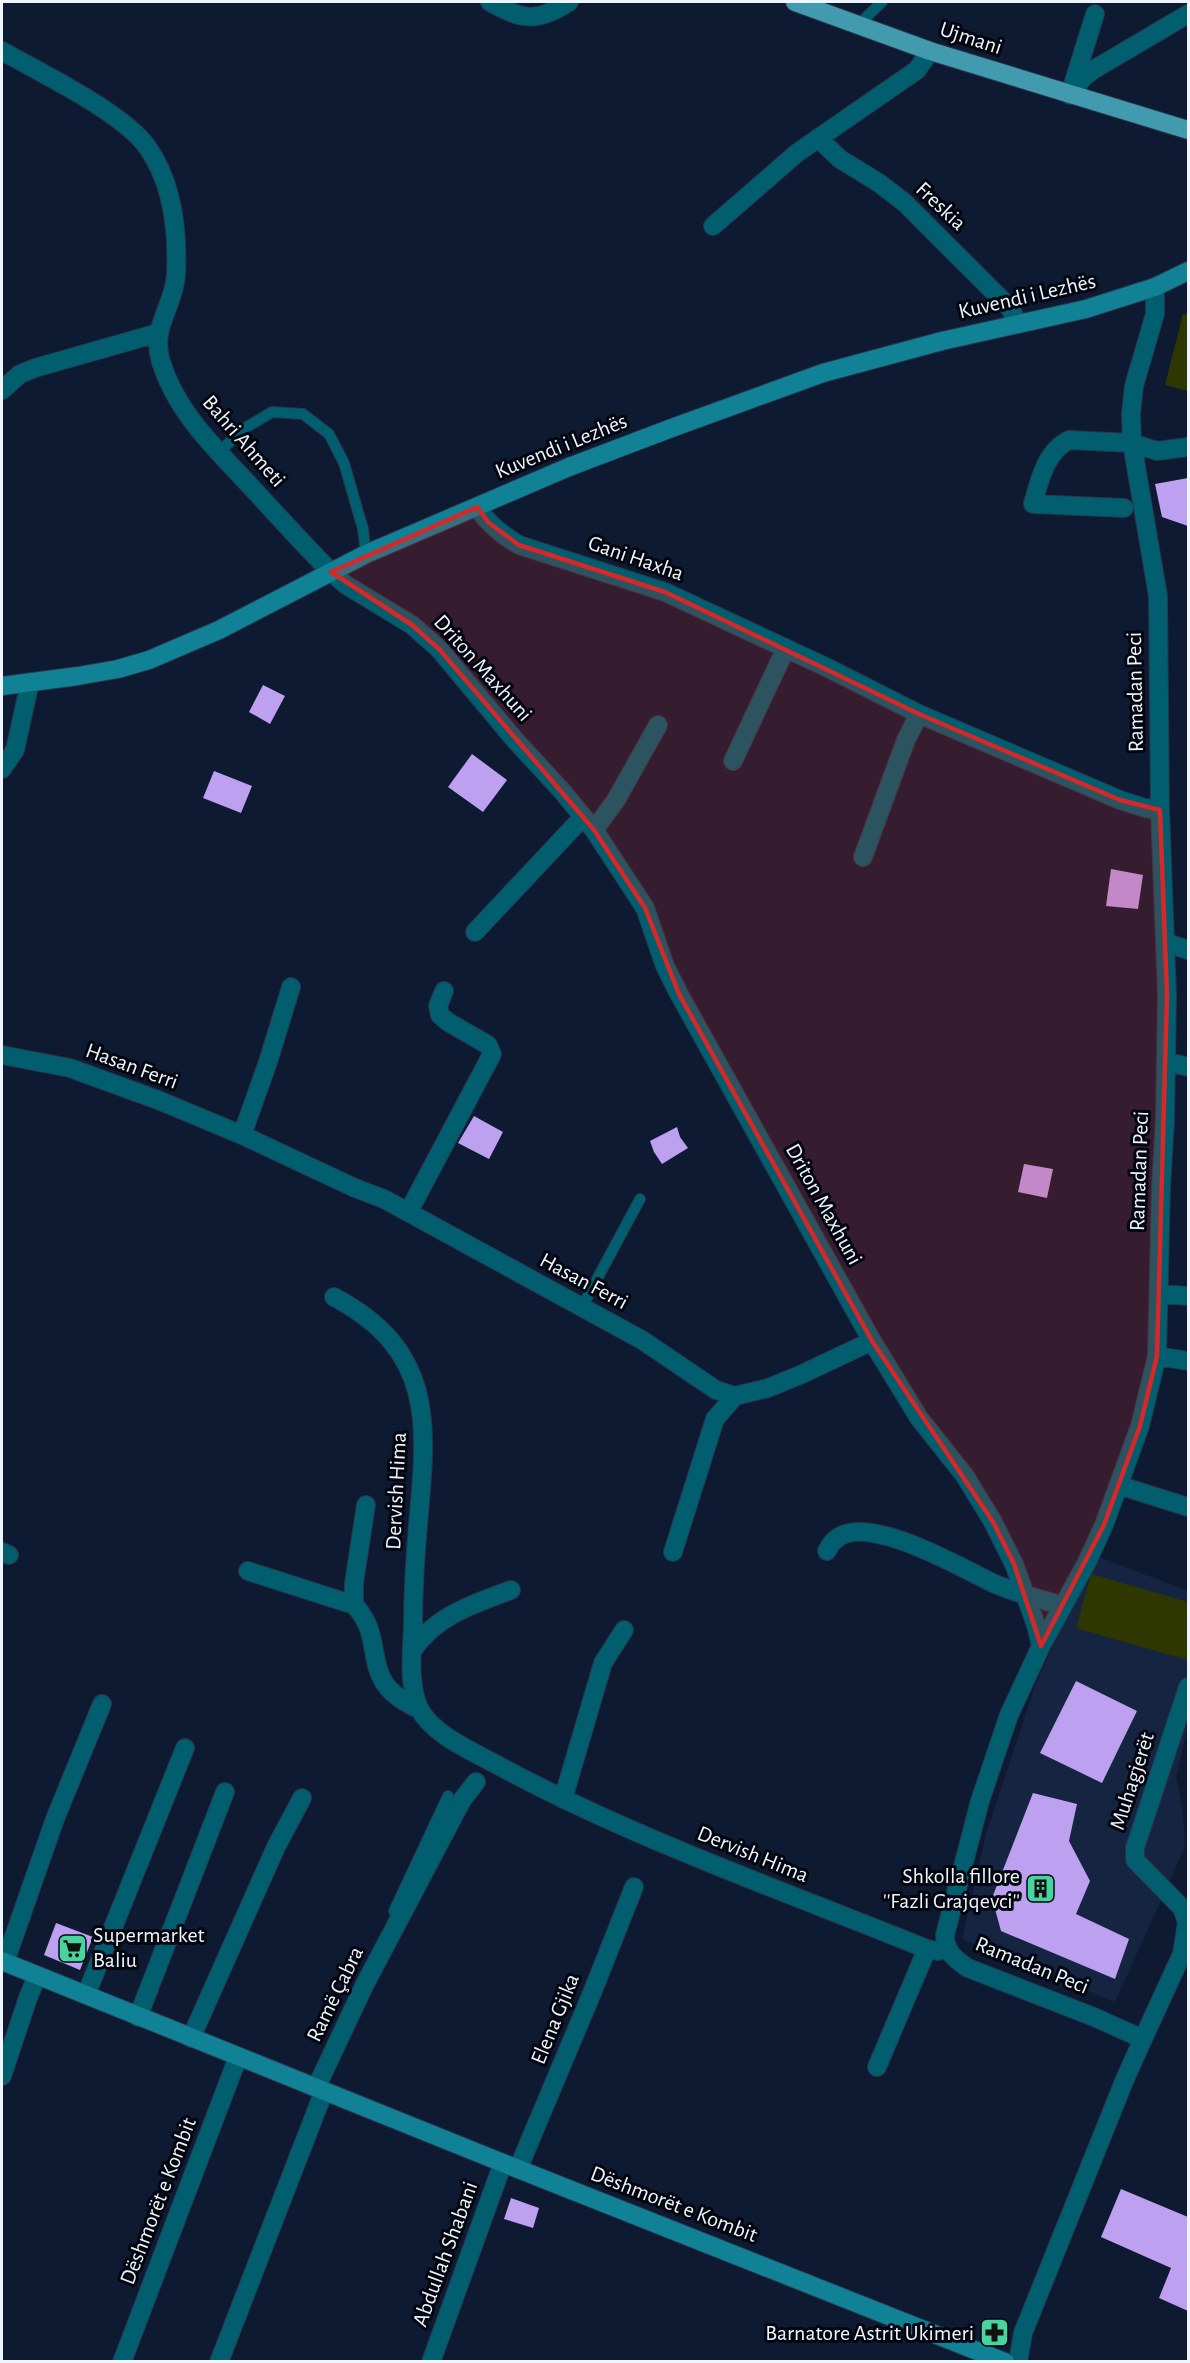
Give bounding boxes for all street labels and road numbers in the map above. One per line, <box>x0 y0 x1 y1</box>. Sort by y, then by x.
street label: Ujmani <box>937 18 1005 58</box>
street label: Freskia <box>912 178 970 234</box>
street label: Kuvendi i Lezhës <box>956 270 1098 322</box>
street label: Bahri Ahmeti <box>199 391 289 491</box>
street label: Kuvendi i Lezhës <box>492 410 630 482</box>
street label: Gani Haxha <box>586 531 686 585</box>
street label: Driton Maxhuni <box>430 611 536 725</box>
street label: Ramadan Peci <box>1123 632 1147 752</box>
street label: Hasan Ferri <box>83 1039 181 1093</box>
street label: Ramadan Peci <box>1126 1111 1152 1231</box>
street label: Driton Maxhuni <box>782 1140 866 1268</box>
street label: Hasan Ferri <box>536 1249 632 1313</box>
street label: Dervish Hima <box>382 1432 410 1550</box>
street label: Muhagjerët <box>1106 1730 1158 1832</box>
street label: Dervish Hima <box>694 1822 812 1886</box>
street label: Ramadan Peci <box>972 1932 1092 1998</box>
street label: Ramë Çabra <box>303 1943 367 2045</box>
street label: Elena Gjika <box>527 1971 583 2067</box>
street label: Dëshmorët e Kombit <box>116 2114 200 2288</box>
street label: Dëshmorët e Kombit <box>587 2162 761 2246</box>
street label: Abdullah Shabani <box>409 2179 481 2329</box>

